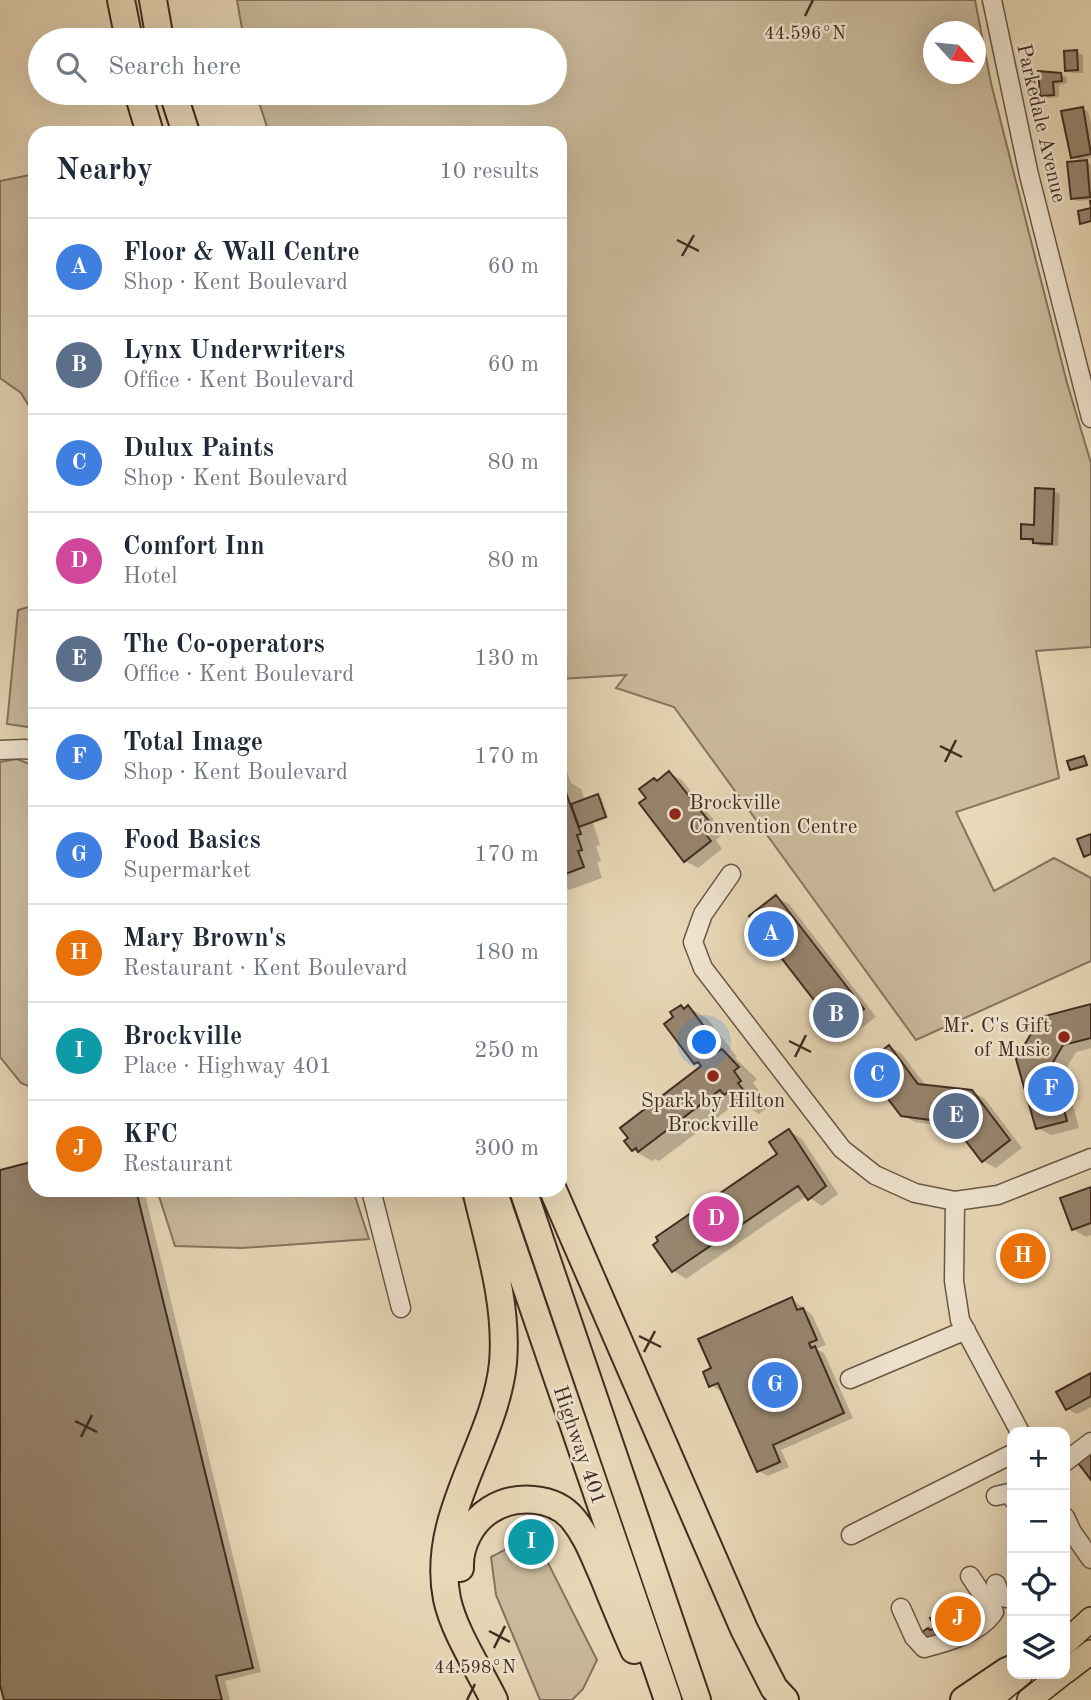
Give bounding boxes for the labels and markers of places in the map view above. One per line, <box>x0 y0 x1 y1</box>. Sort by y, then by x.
place label: Brockville Convention Centre <box>689 793 857 838</box>
marker: Brockville Convention Centre <box>667 806 683 822</box>
pin: A <box>748 908 794 960</box>
pin: B <box>813 989 859 1041</box>
place label: Mr. C's Gift of Music <box>943 1016 1050 1061</box>
marker: Mr. C's Gift of Music <box>1056 1029 1072 1045</box>
pin: C <box>854 1049 900 1101</box>
pin: F <box>1028 1063 1074 1115</box>
marker: Spark by Hilton Brockville <box>705 1068 721 1084</box>
pin: E <box>933 1090 979 1142</box>
place label: Spark by Hilton Brockville <box>641 1091 785 1136</box>
pin: D <box>693 1193 739 1245</box>
pin: H <box>1000 1230 1046 1282</box>
pin: G <box>752 1359 798 1411</box>
pin: I <box>508 1516 554 1568</box>
pin: J <box>935 1593 981 1645</box>

